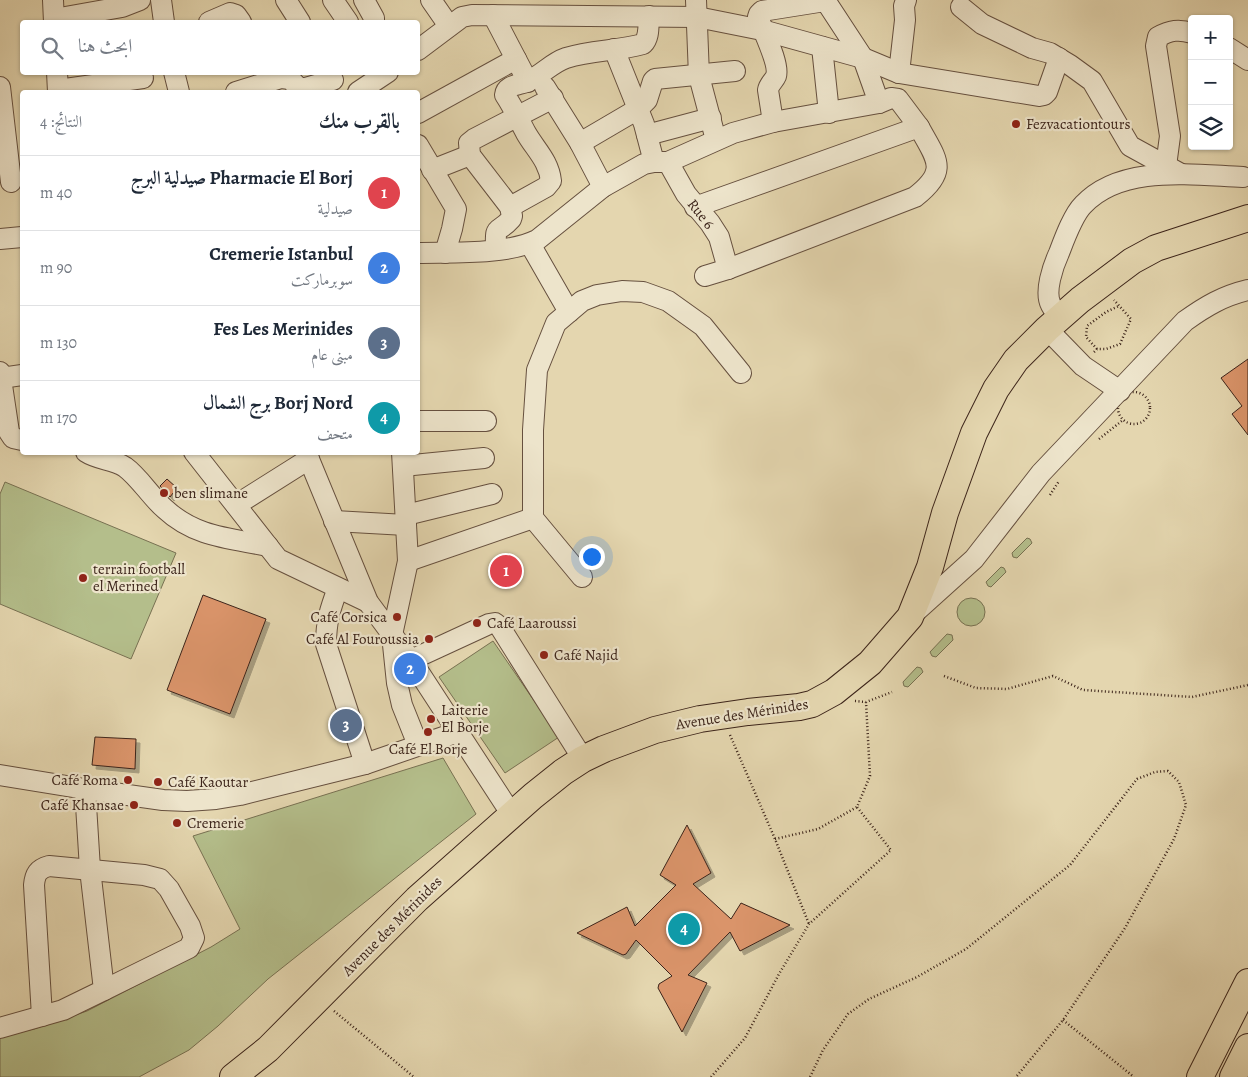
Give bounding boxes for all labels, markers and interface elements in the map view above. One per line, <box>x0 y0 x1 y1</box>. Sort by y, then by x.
map controls <box>1188 15 1233 150</box>
button: + <box>1188 15 1233 60</box>
search box <box>20 20 420 75</box>
text: ابحث هنا <box>78 33 132 59</box>
icon: search <box>38 34 66 62</box>
button: − <box>1188 60 1233 105</box>
button: layers <box>1188 105 1233 150</box>
text: بالقرب منك <box>319 107 400 135</box>
text: النتائج: 4 <box>40 111 82 133</box>
place label: Fezvacationtours <box>1026 114 1130 134</box>
marker: Fezvacationtours <box>1010 118 1022 130</box>
text: Pharmacie El Borj صيدلية البرج <box>130 165 353 191</box>
text: 40 m <box>40 182 72 204</box>
text: 1 <box>381 182 387 204</box>
street label: Rue 6 <box>683 195 719 233</box>
text: صيدلية <box>318 198 353 220</box>
text: Cremerie Istanbul <box>209 241 353 267</box>
text: 90 m <box>40 257 72 279</box>
text: 2 <box>380 257 388 279</box>
text: سوبرماركت <box>291 269 353 291</box>
text: Fes Les Merinides <box>213 316 353 342</box>
text: 130 m <box>40 332 77 354</box>
text: 3 <box>381 332 387 354</box>
text: مبنى عام <box>311 344 353 366</box>
text: Borj Nord برج الشمال <box>203 390 353 416</box>
text: 170 m <box>40 407 77 429</box>
text: 4 <box>380 407 388 429</box>
text: متحف <box>317 423 353 445</box>
place label: ben slimane <box>174 483 248 503</box>
marker: ben slimane <box>158 487 170 499</box>
your location <box>579 544 605 570</box>
pin: 1 <box>490 552 522 590</box>
place label: terrain football el Merined <box>93 559 185 596</box>
marker: terrain football el Merined <box>77 572 89 584</box>
place label: Café Corsica <box>310 607 387 627</box>
marker: Café Corsica <box>391 611 403 623</box>
place label: Café Laaroussi <box>487 613 577 633</box>
marker: Café Laaroussi <box>471 617 483 629</box>
place label: Café Al Fouroussia <box>306 629 419 649</box>
marker: Café Al Fouroussia <box>423 633 435 645</box>
place label: Café Najid <box>554 645 619 665</box>
marker: Café Najid <box>538 649 550 661</box>
pin: 2 <box>394 650 426 688</box>
street label: Avenue des Mérinides <box>673 694 810 734</box>
place label: Laiterie El Borje <box>441 700 489 737</box>
pin: 3 <box>330 706 362 744</box>
marker: Laiterie El Borje <box>425 713 437 725</box>
marker: Café El Borje <box>422 726 434 738</box>
place label: Café El Borje <box>389 739 468 759</box>
place label: Café Roma <box>52 770 118 790</box>
place label: Café Kaoutar <box>168 772 249 792</box>
marker: Café Roma <box>122 774 134 786</box>
marker: Café Kaoutar <box>152 776 164 788</box>
place label: Café Khansae <box>41 795 124 815</box>
marker: Café Khansae <box>128 799 140 811</box>
place label: Cremerie <box>187 813 245 833</box>
marker: Cremerie <box>171 817 183 829</box>
street label: Avenue des Mérinides <box>337 872 446 981</box>
pin: 4 <box>668 910 700 948</box>

